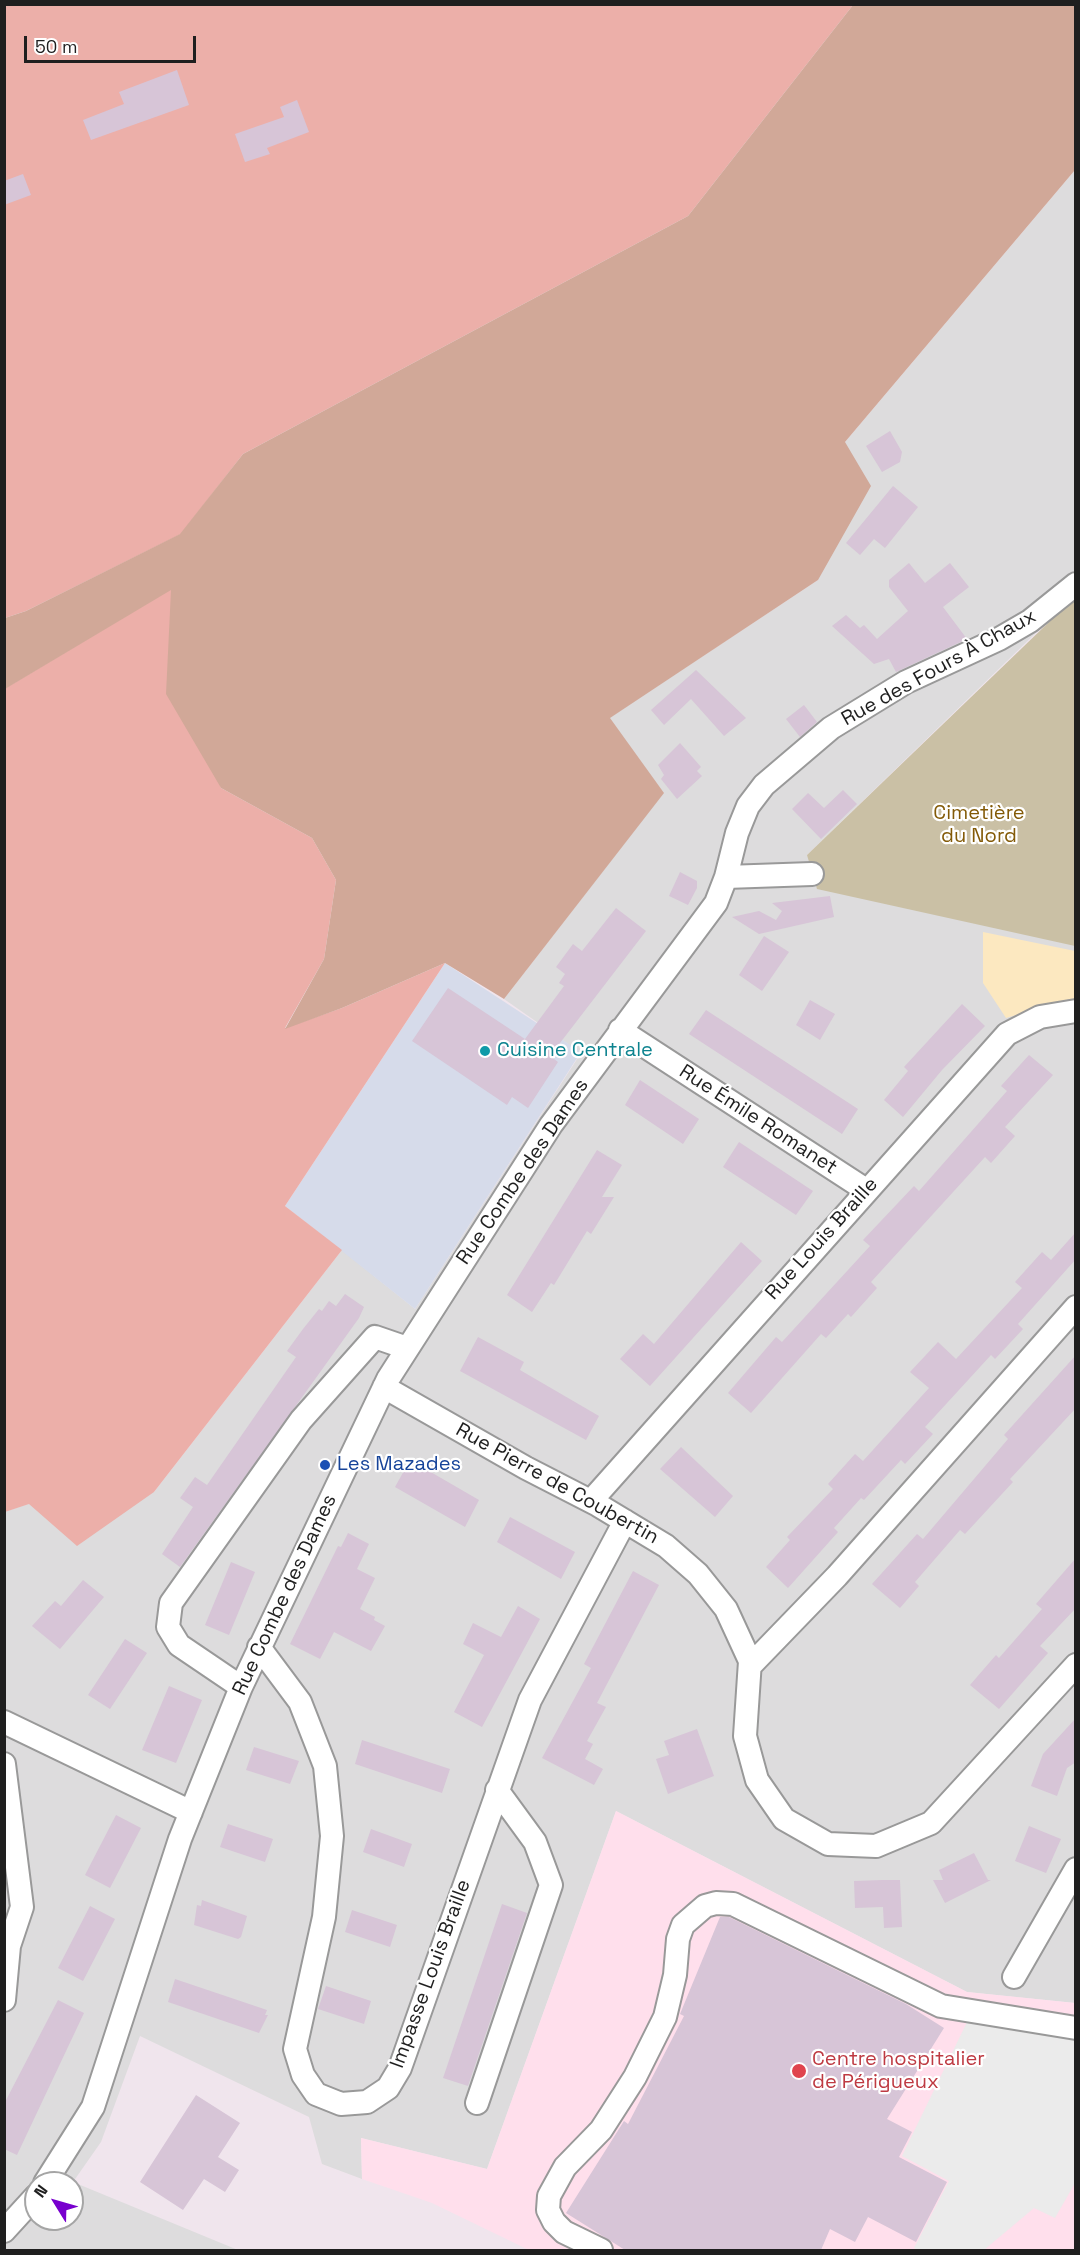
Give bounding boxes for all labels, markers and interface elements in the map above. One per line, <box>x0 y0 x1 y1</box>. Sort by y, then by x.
scale bar <box>27 24 200 62</box>
text: 50 m <box>35 35 77 58</box>
street label: Rue des Fours À Chaux <box>838 604 1040 732</box>
park label: Cimetière du Nord <box>933 802 1025 849</box>
place label: Cuisine Centrale <box>497 1039 653 1063</box>
marker: Cuisine Centrale <box>478 1044 492 1058</box>
street label: Rue Émile Romanet <box>674 1060 842 1180</box>
street label: Rue Combe des Dames <box>452 1075 594 1269</box>
street label: Rue Louis Braille <box>761 1173 883 1305</box>
street label: Rue Pierre de Coubertin <box>451 1418 663 1550</box>
place label: Les Mazades <box>337 1453 461 1477</box>
marker: Les Mazades <box>318 1458 332 1472</box>
street label: Rue Combe des Dames <box>228 1491 342 1699</box>
street label: Impasse Louis Braille <box>386 1876 476 2072</box>
place label: Centre hospitalier de Périgueux <box>812 2048 985 2095</box>
marker: Centre hospitalier de Périgueux <box>790 2062 808 2080</box>
north arrow <box>24 2171 84 2231</box>
text: N <box>29 2180 52 2202</box>

